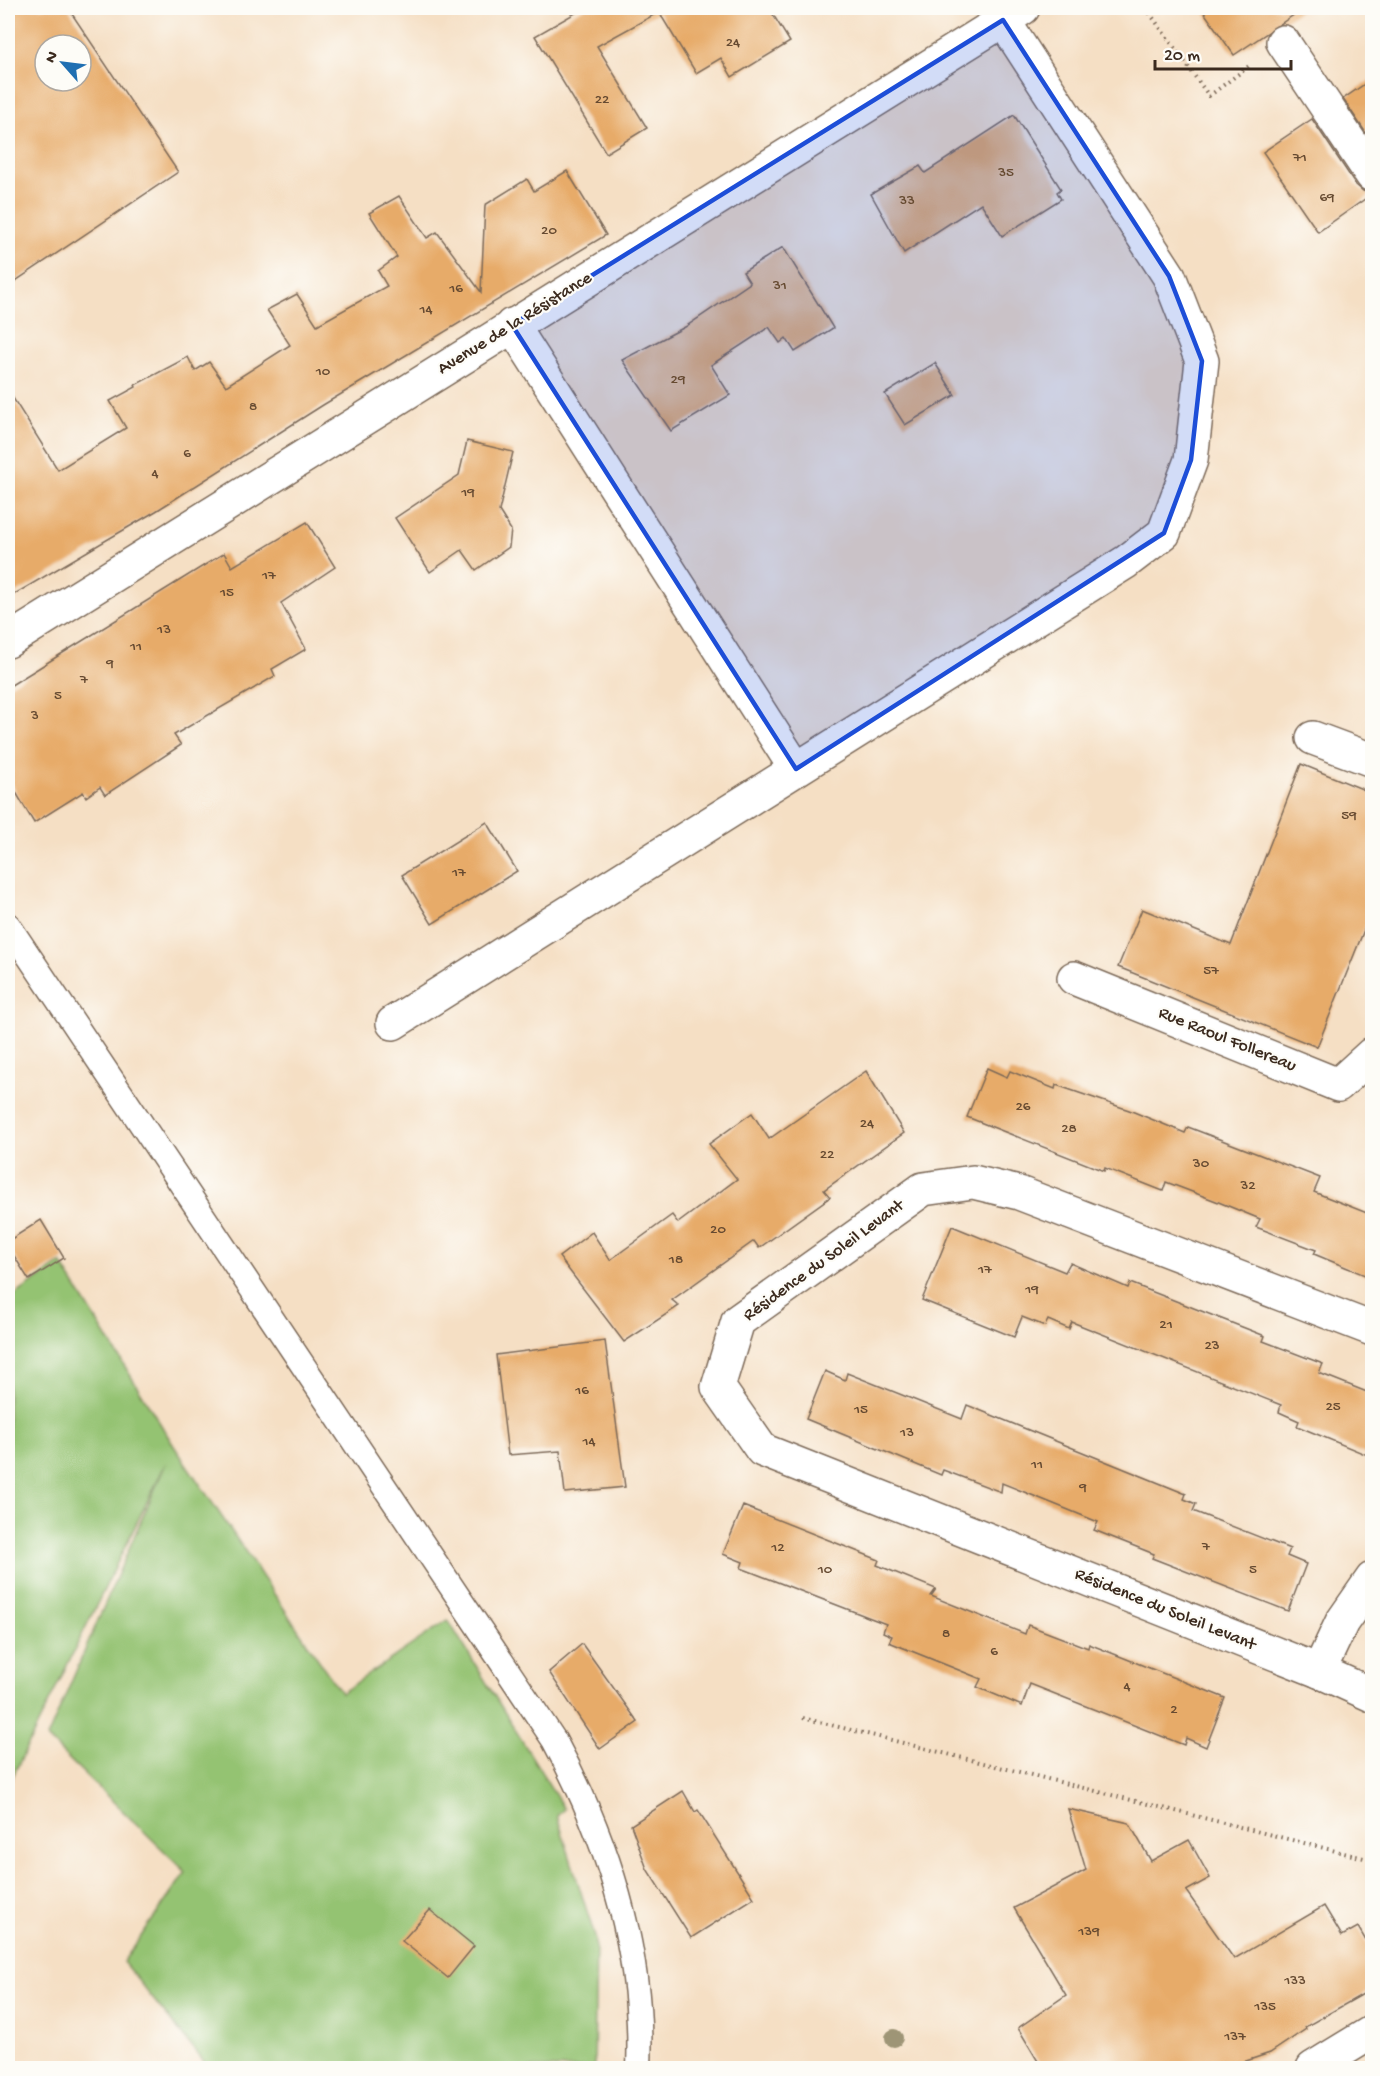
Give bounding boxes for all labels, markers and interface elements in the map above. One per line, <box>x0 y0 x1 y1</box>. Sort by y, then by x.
north arrow <box>33 33 93 93</box>
scale bar <box>1155 33 1292 71</box>
house number: 24 <box>726 34 740 52</box>
text: 20 m <box>1164 46 1200 67</box>
text: N <box>42 48 64 67</box>
house number: 22 <box>595 91 609 109</box>
house number: 71 <box>1292 149 1307 167</box>
house number: 35 <box>997 164 1014 182</box>
house number: 69 <box>1319 189 1335 207</box>
house number: 33 <box>898 192 915 210</box>
house number: 20 <box>541 222 557 240</box>
street label: Avenue de la Résistance <box>434 268 597 380</box>
house number: 31 <box>772 277 787 295</box>
house number: 16 <box>448 280 463 298</box>
house number: 14 <box>418 301 433 319</box>
house number: 10 <box>315 363 331 381</box>
house number: 29 <box>671 371 686 389</box>
house number: 8 <box>249 398 257 416</box>
house number: 6 <box>183 445 191 463</box>
house number: 4 <box>151 465 159 483</box>
house number: 19 <box>460 484 475 502</box>
house number: 17 <box>261 567 277 585</box>
house number: 15 <box>219 584 234 602</box>
house number: 13 <box>156 621 171 639</box>
house number: 11 <box>129 638 142 656</box>
house number: 9 <box>105 655 114 673</box>
house number: 7 <box>79 671 89 689</box>
house number: 5 <box>54 687 62 705</box>
house number: 3 <box>30 707 39 725</box>
house number: 59 <box>1341 807 1357 825</box>
house number: 17 <box>451 864 467 882</box>
house number: 57 <box>1203 962 1220 980</box>
street label: Rue Raoul Follereau <box>1155 1003 1299 1077</box>
house number: 26 <box>1016 1098 1031 1116</box>
house number: 24 <box>860 1115 874 1133</box>
house number: 28 <box>1061 1120 1077 1138</box>
house number: 22 <box>820 1146 834 1164</box>
house number: 30 <box>1192 1155 1210 1173</box>
house number: 32 <box>1239 1177 1256 1195</box>
street label: Résidence du Soleil Levant <box>740 1195 910 1326</box>
house number: 20 <box>710 1221 726 1239</box>
house number: 18 <box>668 1251 683 1269</box>
house number: 17 <box>977 1261 993 1279</box>
house number: 19 <box>1024 1281 1039 1299</box>
house number: 21 <box>1159 1316 1173 1334</box>
house number: 23 <box>1204 1337 1220 1355</box>
house number: 16 <box>574 1382 589 1400</box>
house number: 25 <box>1325 1398 1341 1416</box>
house number: 15 <box>853 1401 868 1419</box>
house number: 13 <box>899 1424 914 1442</box>
house number: 14 <box>581 1433 596 1451</box>
house number: 11 <box>1030 1456 1043 1474</box>
house number: 9 <box>1078 1479 1087 1497</box>
house number: 7 <box>1201 1538 1211 1556</box>
house number: 12 <box>770 1539 785 1557</box>
house number: 10 <box>817 1561 833 1579</box>
house number: 5 <box>1249 1561 1257 1579</box>
street label: Résidence du Soleil Levant <box>1071 1564 1260 1657</box>
house number: 8 <box>942 1625 950 1643</box>
house number: 6 <box>990 1643 998 1661</box>
house number: 4 <box>1123 1678 1131 1696</box>
house number: 2 <box>1170 1701 1178 1719</box>
house number: 139 <box>1077 1923 1100 1941</box>
house number: 133 <box>1283 1972 1306 1990</box>
house number: 135 <box>1253 1998 1276 2016</box>
house number: 137 <box>1223 2028 1247 2046</box>

